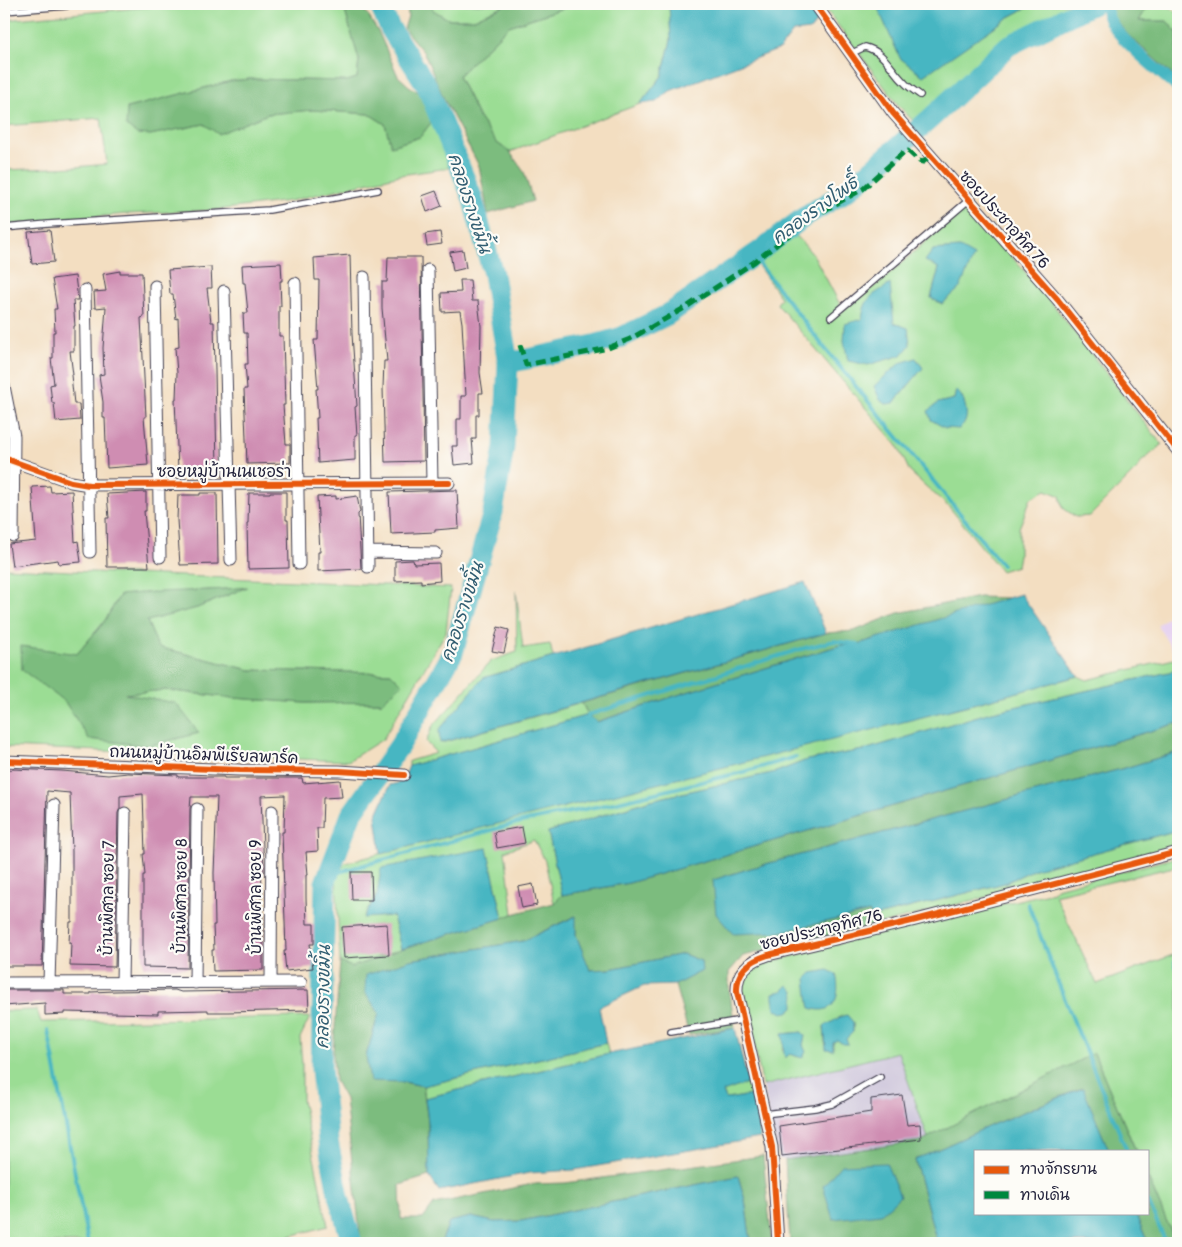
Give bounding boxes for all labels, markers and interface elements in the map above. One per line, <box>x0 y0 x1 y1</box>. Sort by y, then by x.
water label: คลองรางขมิ้น <box>443 149 502 257</box>
water label: คลองรางโพธิ์ <box>765 164 867 249</box>
street label: ซอยประชาอุทิศ 76 <box>953 166 1054 274</box>
street label: ซอยหมู่บ้านเนเชอร่า <box>157 460 291 484</box>
water label: คลองรางขมิ้น <box>431 557 490 665</box>
street label: ถนนหมู่บ้านอิมพีเรียลพาร์ค <box>109 740 299 770</box>
street label: บ้านพิศาล ซอย 8 <box>169 838 192 954</box>
street label: บ้านพิศาล ซอย 9 <box>245 839 266 955</box>
street label: บ้านพิศาล ซอย 7 <box>96 840 119 956</box>
street label: ซอยประชาอุทิศ 76 <box>758 904 885 957</box>
water label: คลองรางขมิ้น <box>306 944 336 1049</box>
legend <box>974 1150 1150 1214</box>
text: ทางจักรยาน <box>1020 1160 1097 1179</box>
text: ทางเดิน <box>1020 1186 1070 1205</box>

